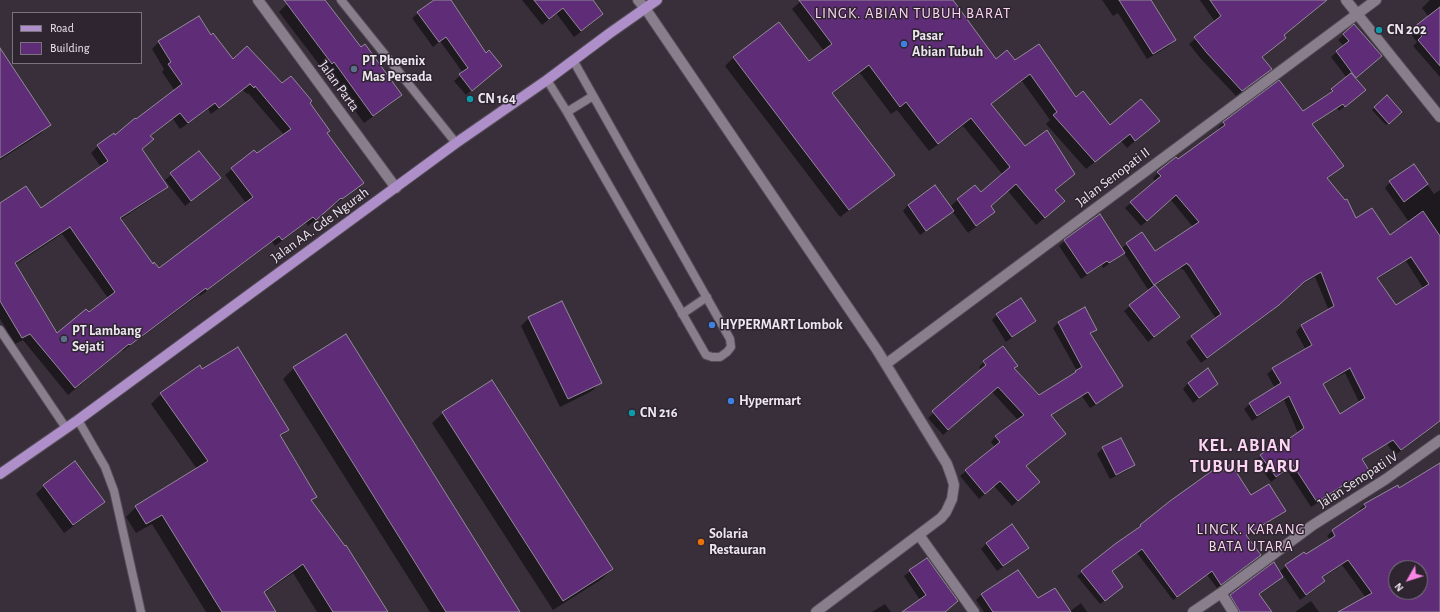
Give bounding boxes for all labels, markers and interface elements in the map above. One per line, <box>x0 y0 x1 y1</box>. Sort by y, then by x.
district label: LINGK. ABIAN TUBUH BARAT <box>815 4 1011 22</box>
legend <box>12 12 142 64</box>
text: Road <box>50 22 74 34</box>
place label: CN 202 <box>1387 22 1427 38</box>
marker: CN 202 <box>1374 25 1384 35</box>
place label: Pasar Abian Tubuh <box>912 28 983 60</box>
marker: Pasar Abian Tubuh <box>899 39 909 49</box>
text: Building <box>50 42 90 54</box>
place label: PT Phoenix Mas Persada <box>362 53 432 86</box>
street label: Jalan Parta <box>315 57 363 115</box>
marker: PT Phoenix Mas Persada <box>349 64 359 74</box>
place label: CN 164 <box>478 91 516 107</box>
marker: CN 164 <box>465 94 475 104</box>
street label: Jalan Senopati II <box>1073 144 1153 210</box>
street label: Jalan AA. Gde Ngurah <box>268 184 372 266</box>
place label: HYPERMART Lombok <box>720 317 843 333</box>
marker: HYPERMART Lombok <box>707 320 717 330</box>
place label: PT Lambang Sejati <box>72 323 141 356</box>
marker: PT Lambang Sejati <box>59 334 69 344</box>
place label: Hypermart <box>739 393 801 409</box>
marker: Hypermart <box>726 396 736 406</box>
place label: CN 216 <box>640 405 677 421</box>
marker: CN 216 <box>627 408 637 418</box>
district label: KEL. ABIAN TUBUH BARU <box>1190 435 1300 478</box>
street label: Jalan Senopati IV <box>1315 448 1401 512</box>
district label: LINGK. KARANG BATA UTARA <box>1196 520 1306 555</box>
place label: Solaria Restauran <box>709 526 766 558</box>
marker: Solaria Restauran <box>696 537 706 547</box>
north arrow <box>1388 560 1428 600</box>
text: N <box>1392 581 1406 594</box>

